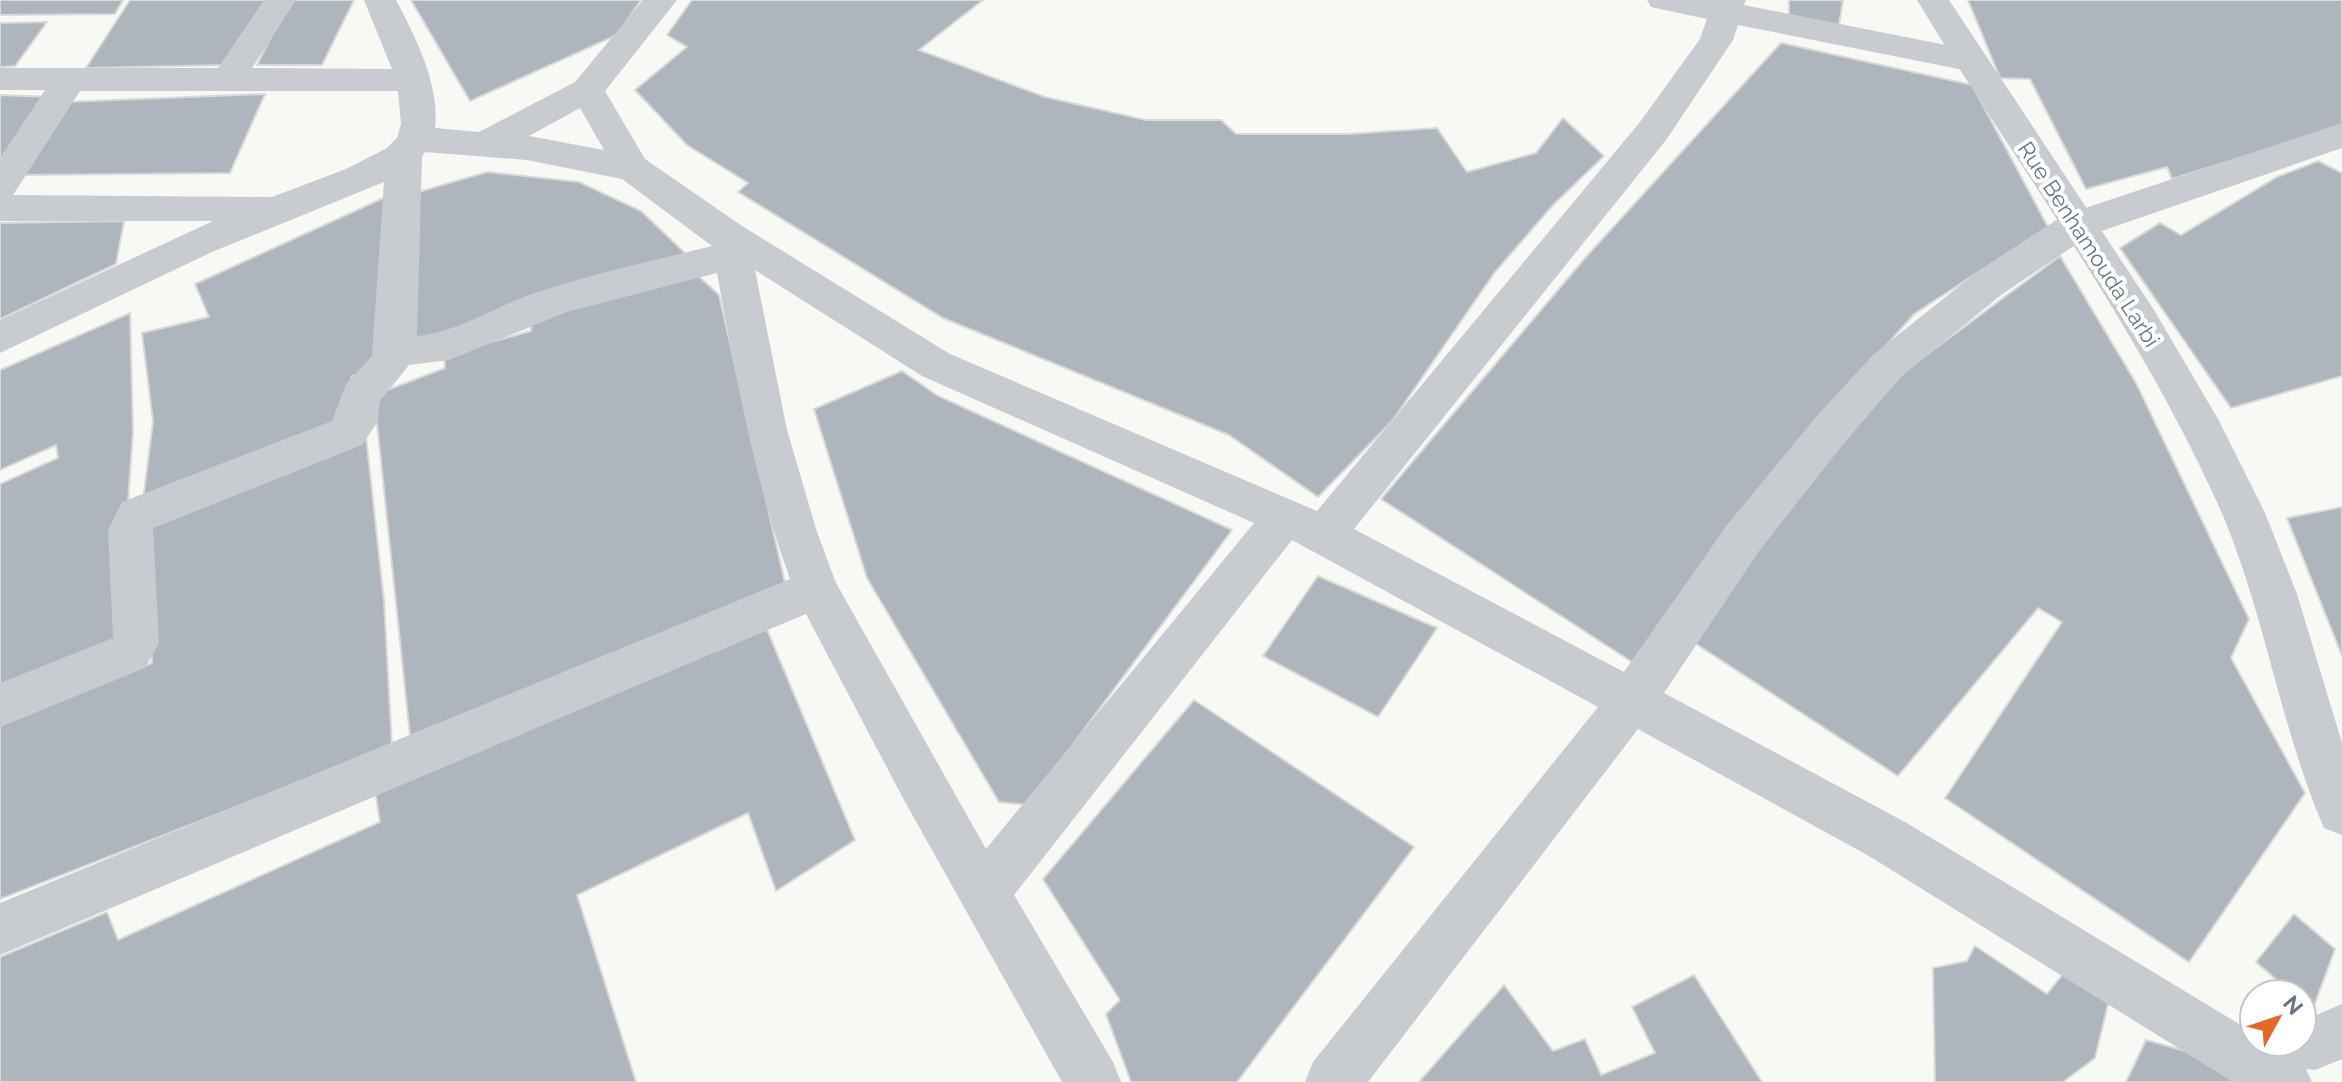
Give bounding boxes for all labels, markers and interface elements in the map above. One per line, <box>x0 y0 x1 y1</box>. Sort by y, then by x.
street label: Rue Benhamouda Larbi <box>2013 136 2165 352</box>
north arrow <box>2238 978 2318 1058</box>
text: N <box>2278 990 2309 1020</box>

